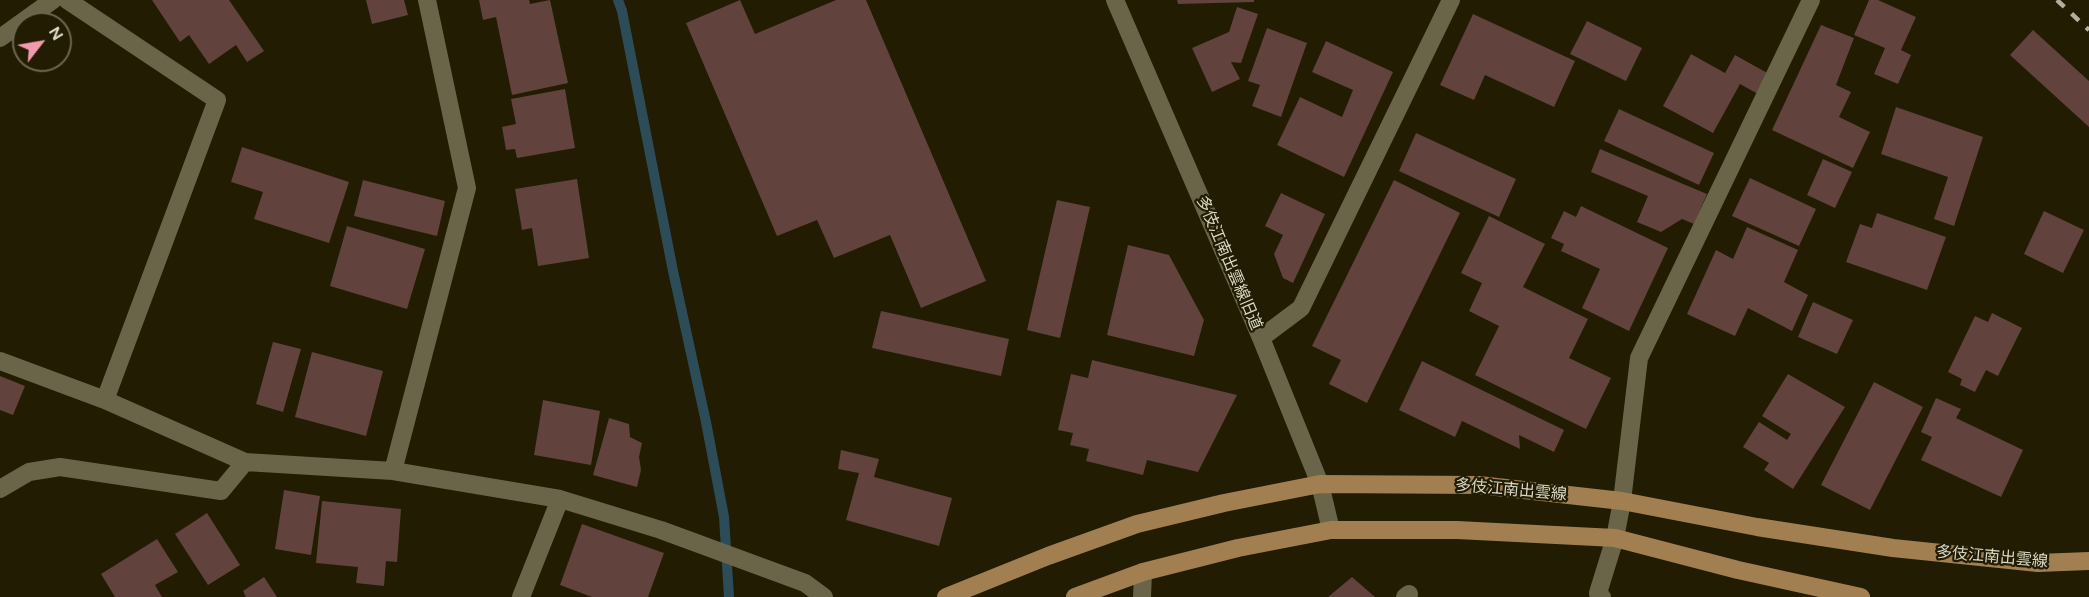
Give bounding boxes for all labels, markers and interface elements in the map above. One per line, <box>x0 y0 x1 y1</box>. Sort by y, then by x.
north arrow <box>12 12 72 72</box>
text: N <box>45 23 67 44</box>
street label: 多伎江南出雲線旧道 <box>1192 193 1266 333</box>
street label: 多伎江南出雲線 <box>1454 476 1568 504</box>
street label: 多伎江南出雲線 <box>1935 543 2049 571</box>

